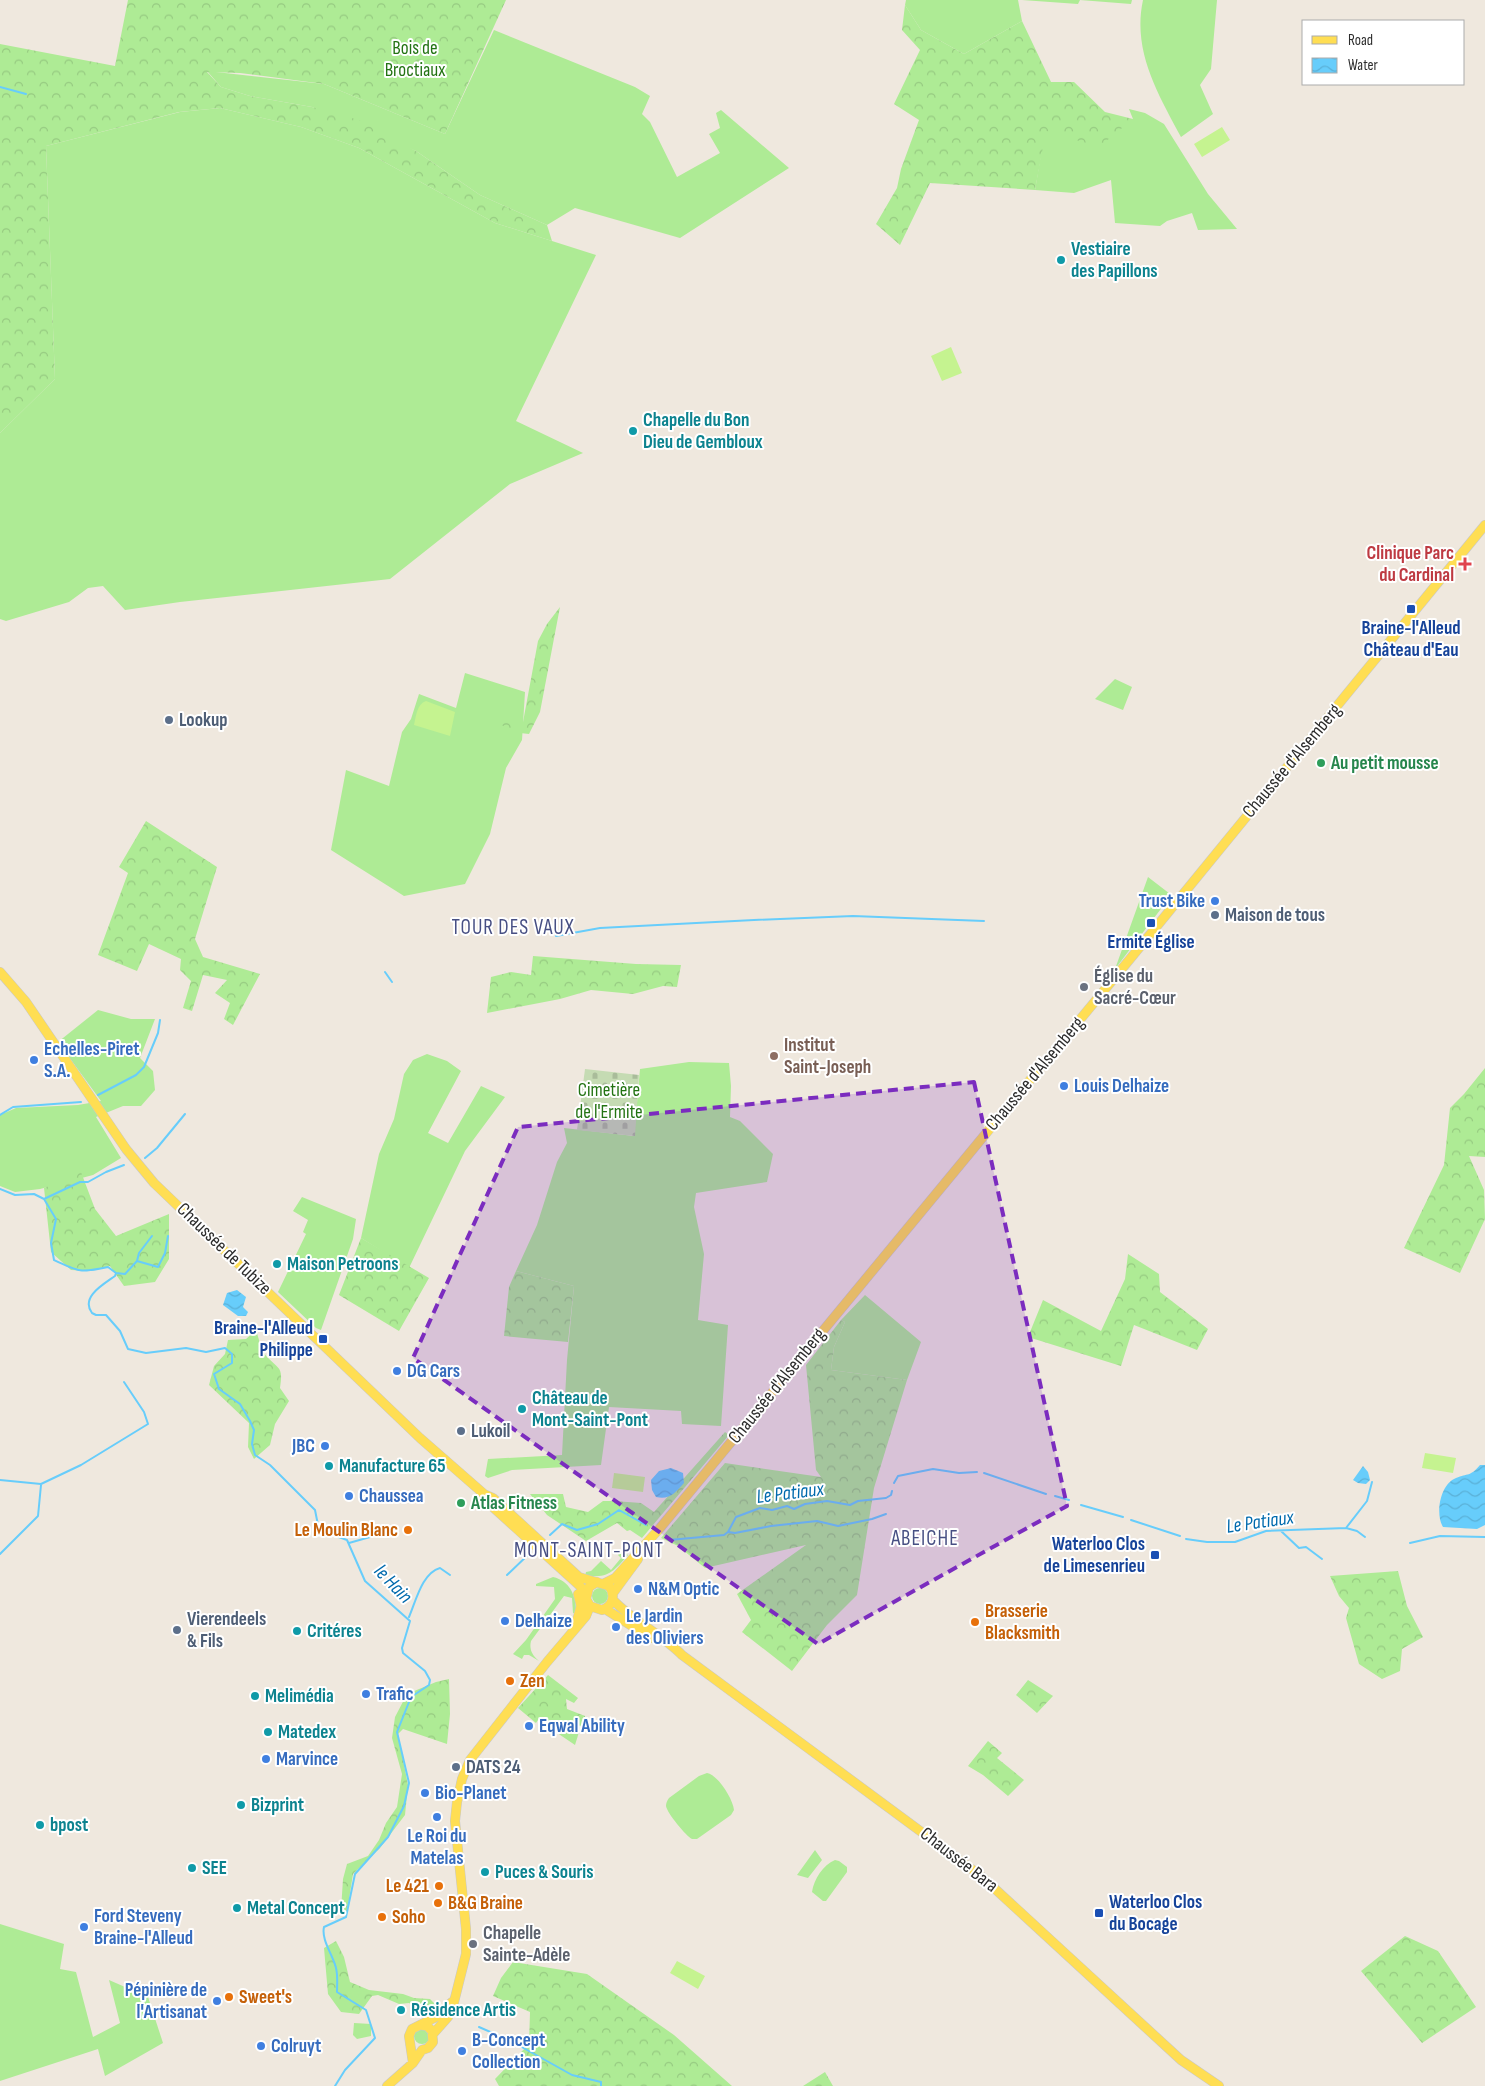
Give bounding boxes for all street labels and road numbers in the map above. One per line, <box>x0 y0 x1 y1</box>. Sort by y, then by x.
street label: Chaussée d'Alsemberg <box>1238 699 1347 823</box>
street label: Chaussée d'Alsemberg <box>981 1012 1090 1136</box>
street label: Chaussée de Tubize <box>172 1198 276 1300</box>
street label: Chaussée d'Alsemberg <box>723 1323 831 1448</box>
street label: Chaussée Bara <box>915 1822 1003 1898</box>

